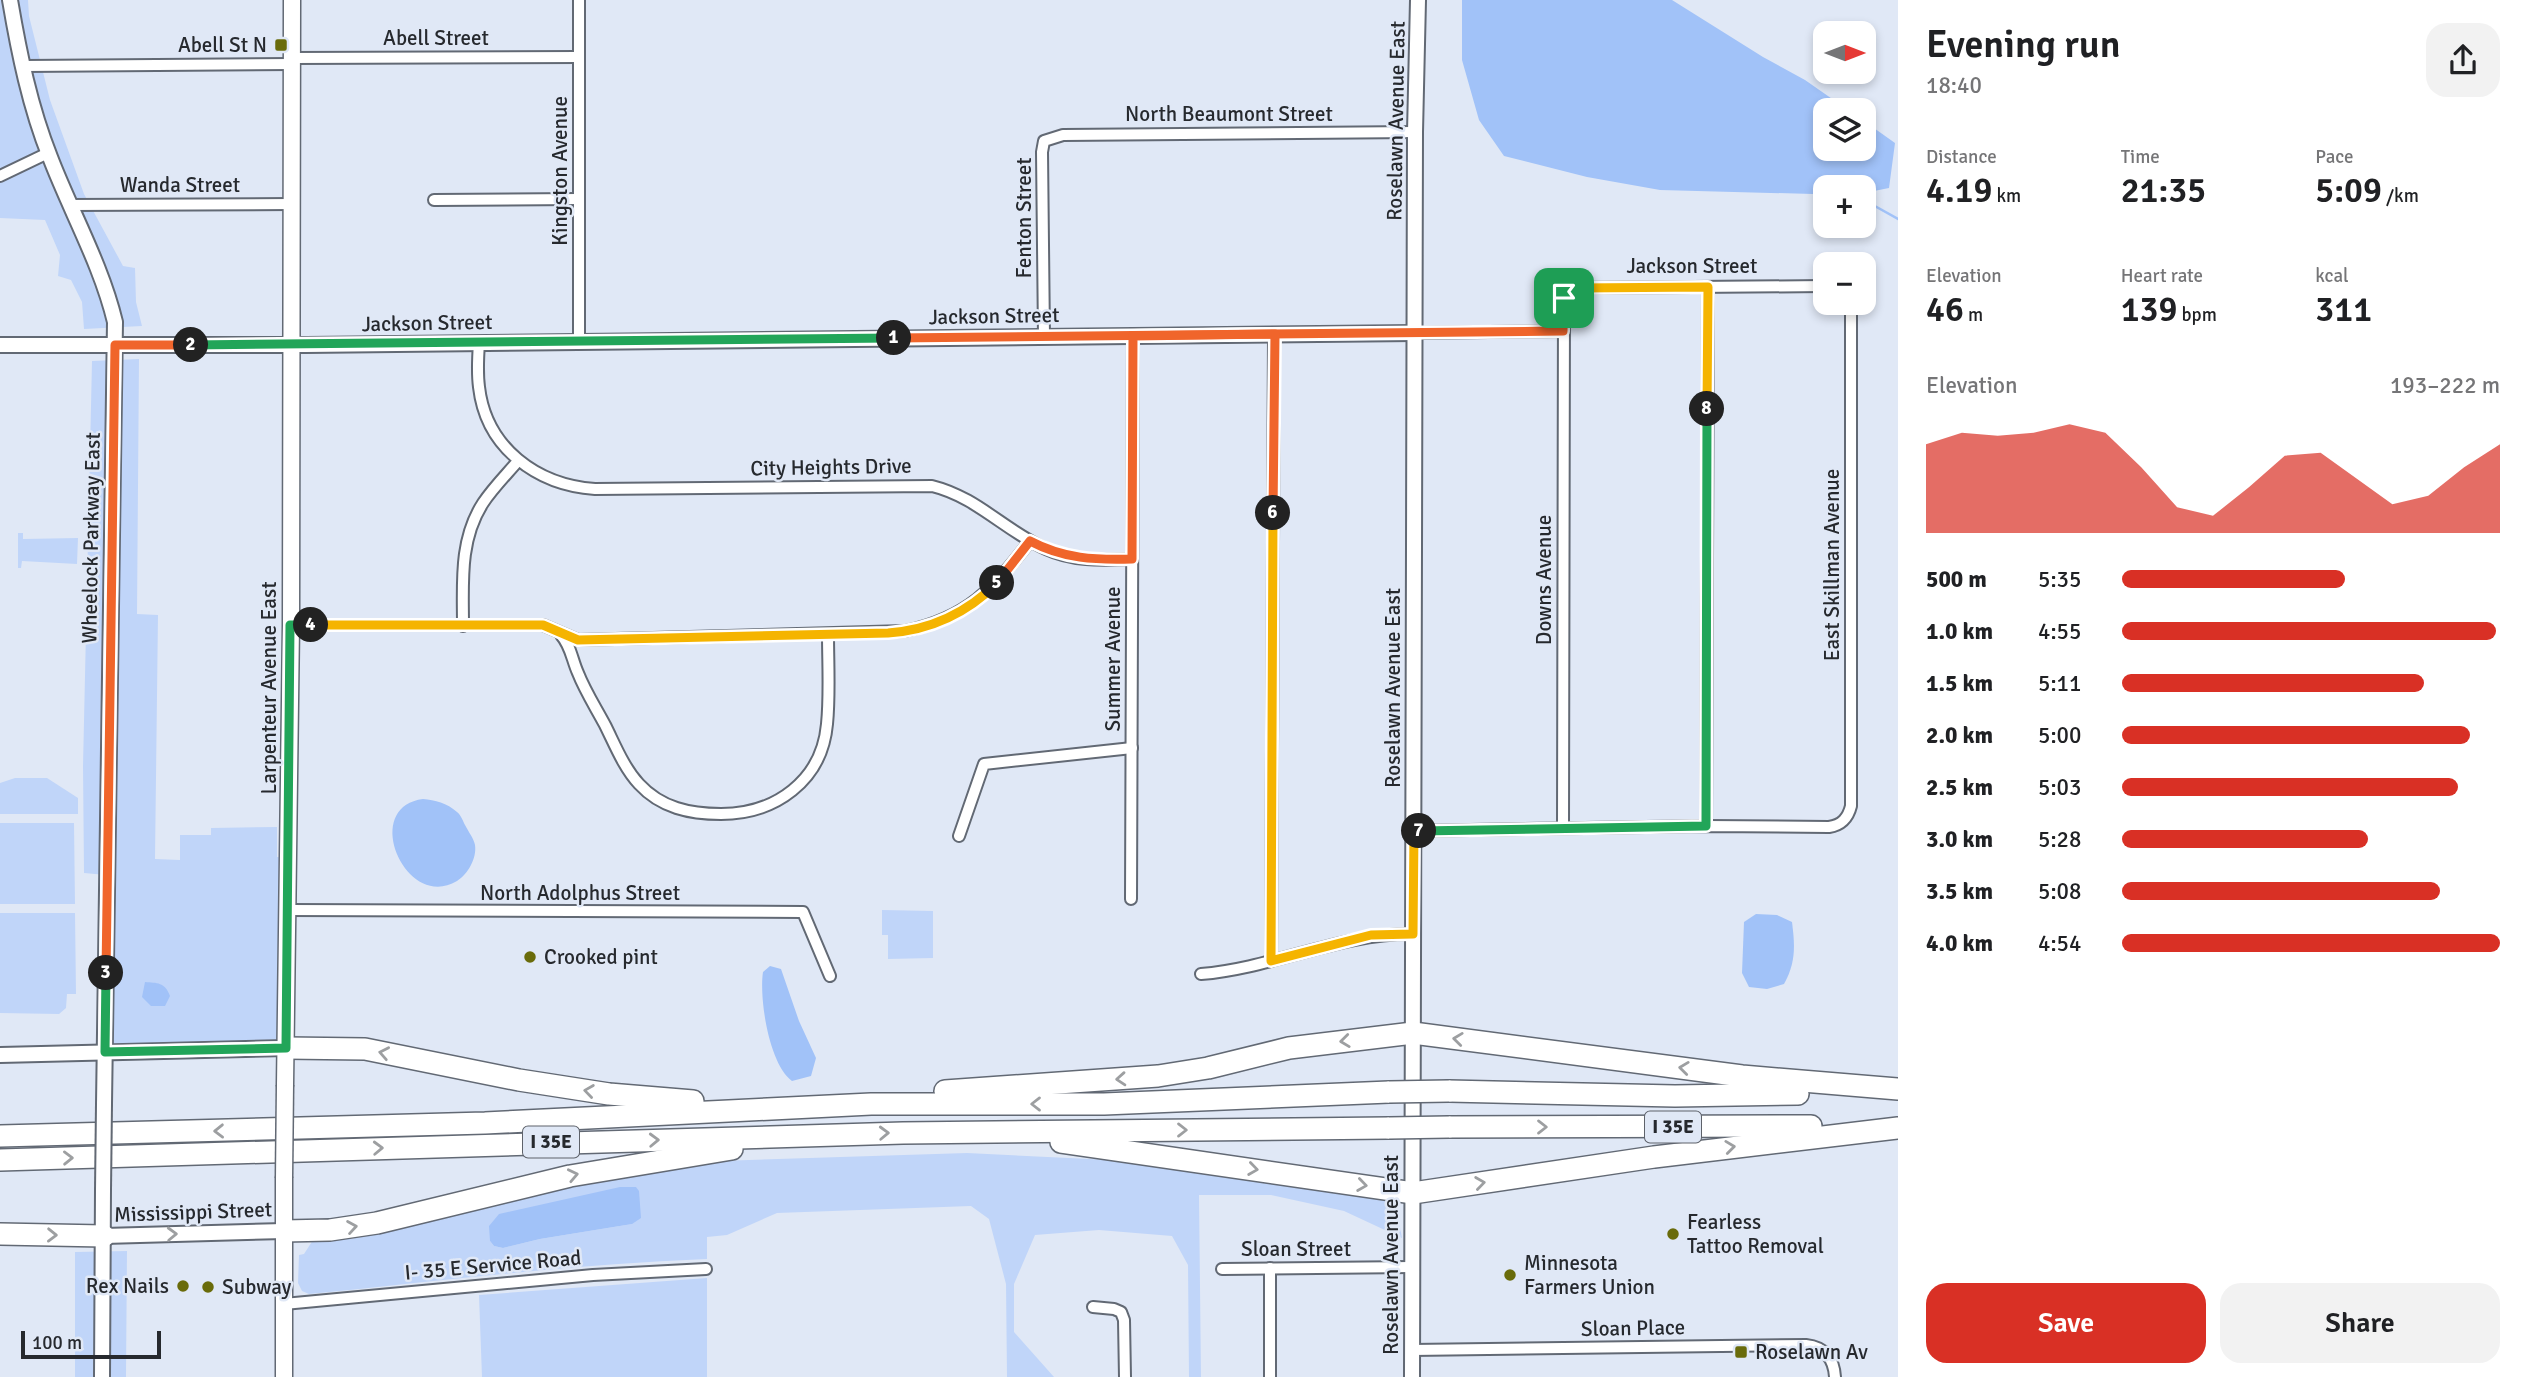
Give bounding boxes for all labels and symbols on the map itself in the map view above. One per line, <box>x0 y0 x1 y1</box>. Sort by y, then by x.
street label: Roselawn Avenue East <box>1381 21 1411 221</box>
north arrow <box>1813 21 1876 84</box>
street label: Abell Street <box>383 25 489 51</box>
place label: Abell St N <box>178 32 267 58</box>
marker: Abell St N <box>273 37 289 53</box>
street label: Kingston Avenue <box>547 96 573 246</box>
street label: North Beaumont Street <box>1125 101 1333 127</box>
street label: Fenton Street <box>1011 157 1037 279</box>
street label: Wanda Street <box>120 172 240 198</box>
street label: Jackson Street <box>1627 253 1757 279</box>
pin <box>1534 268 1594 328</box>
street label: Jackson Street <box>928 302 1060 330</box>
street label: Jackson Street <box>361 309 493 337</box>
pin: 1 <box>876 320 912 356</box>
pin: 2 <box>174 328 208 362</box>
pin: 8 <box>1690 392 1724 426</box>
street label: Wheelock Parkway East <box>76 432 106 644</box>
street label: City Heights Drive <box>750 453 912 481</box>
street label: East Skillman Avenue <box>1819 469 1845 661</box>
pin: 6 <box>1256 496 1290 530</box>
street label: Downs Avenue <box>1531 515 1557 645</box>
pin: 5 <box>979 566 1014 600</box>
street label: Larpenteur Avenue East <box>256 582 282 794</box>
street label: Summer Avenue <box>1100 586 1126 732</box>
street label: Roselawn Avenue East <box>1380 588 1406 788</box>
pin: 4 <box>294 608 328 642</box>
pin: 7 <box>1402 814 1436 848</box>
street label: North Adolphus Street <box>480 880 680 906</box>
place label: Crooked pint <box>544 944 658 970</box>
marker: Crooked pint <box>522 949 538 965</box>
pin: 3 <box>88 956 124 990</box>
one-way arrow <box>1452 1032 1464 1047</box>
one-way arrow <box>1340 1034 1351 1049</box>
one-way arrow <box>379 1046 391 1061</box>
one-way arrow <box>1678 1061 1690 1076</box>
one-way arrow <box>1116 1071 1127 1086</box>
one-way arrow <box>583 1083 595 1098</box>
one-way arrow <box>1030 1096 1041 1112</box>
road number: I 35E <box>1645 1112 1701 1142</box>
one-way arrow <box>1537 1119 1547 1135</box>
one-way arrow <box>1178 1122 1188 1138</box>
one-way arrow <box>213 1123 224 1138</box>
road number: I 35E <box>523 1126 579 1158</box>
one-way arrow <box>879 1126 890 1141</box>
one-way arrow <box>649 1132 660 1147</box>
one-way arrow <box>373 1140 384 1155</box>
one-way arrow <box>1724 1140 1736 1155</box>
one-way arrow <box>63 1150 74 1166</box>
street label: Roselawn Avenue East <box>1378 1155 1404 1355</box>
one-way arrow <box>1247 1162 1259 1177</box>
one-way arrow <box>567 1169 579 1184</box>
one-way arrow <box>1474 1175 1486 1190</box>
one-way arrow <box>1356 1177 1368 1192</box>
street label: Mississippi Street <box>114 1196 272 1228</box>
place label: Fearless Tattoo Removal <box>1687 1209 1824 1259</box>
one-way arrow <box>346 1220 358 1235</box>
one-way arrow <box>167 1226 178 1241</box>
marker: Fearless Tattoo Removal <box>1665 1226 1681 1242</box>
one-way arrow <box>47 1228 58 1243</box>
street label: Sloan Street <box>1241 1236 1351 1262</box>
street label: I- 35 E Service Road <box>404 1244 582 1286</box>
place label: Minnesota Farmers Union <box>1524 1250 1655 1300</box>
marker: Minnesota Farmers Union <box>1502 1267 1518 1283</box>
place label: Rex Nails <box>86 1273 169 1299</box>
place label: Subway <box>222 1274 292 1300</box>
marker: Rex Nails <box>175 1278 191 1294</box>
marker: Subway <box>200 1279 216 1295</box>
street label: Sloan Place <box>1581 1314 1685 1342</box>
scale bar <box>21 1328 161 1360</box>
place label: Roselawn Av <box>1755 1339 1868 1365</box>
marker: Roselawn Av <box>1733 1344 1749 1360</box>

